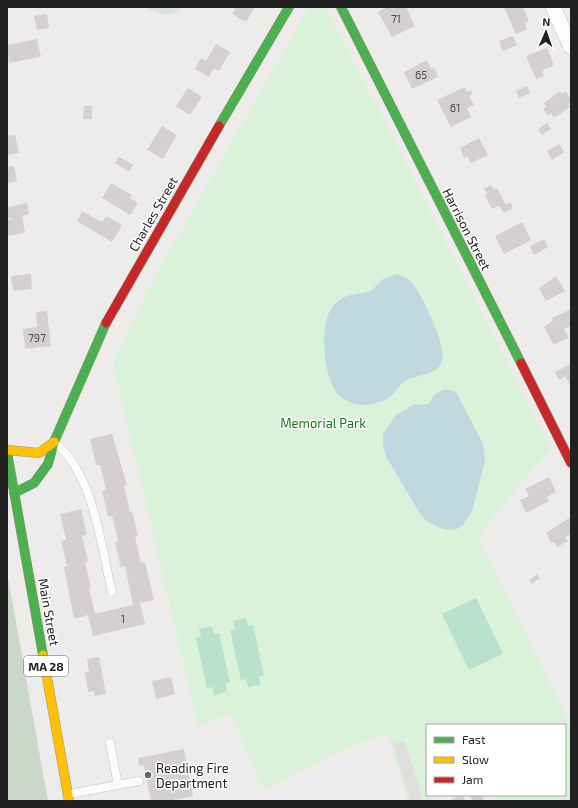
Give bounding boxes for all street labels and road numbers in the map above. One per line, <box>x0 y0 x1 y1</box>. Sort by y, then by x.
street label: Charles Street <box>125 174 181 254</box>
street label: Harrison Street <box>439 185 495 273</box>
street label: Main Street <box>35 577 63 647</box>
road number: MA 28 <box>24 656 68 676</box>

